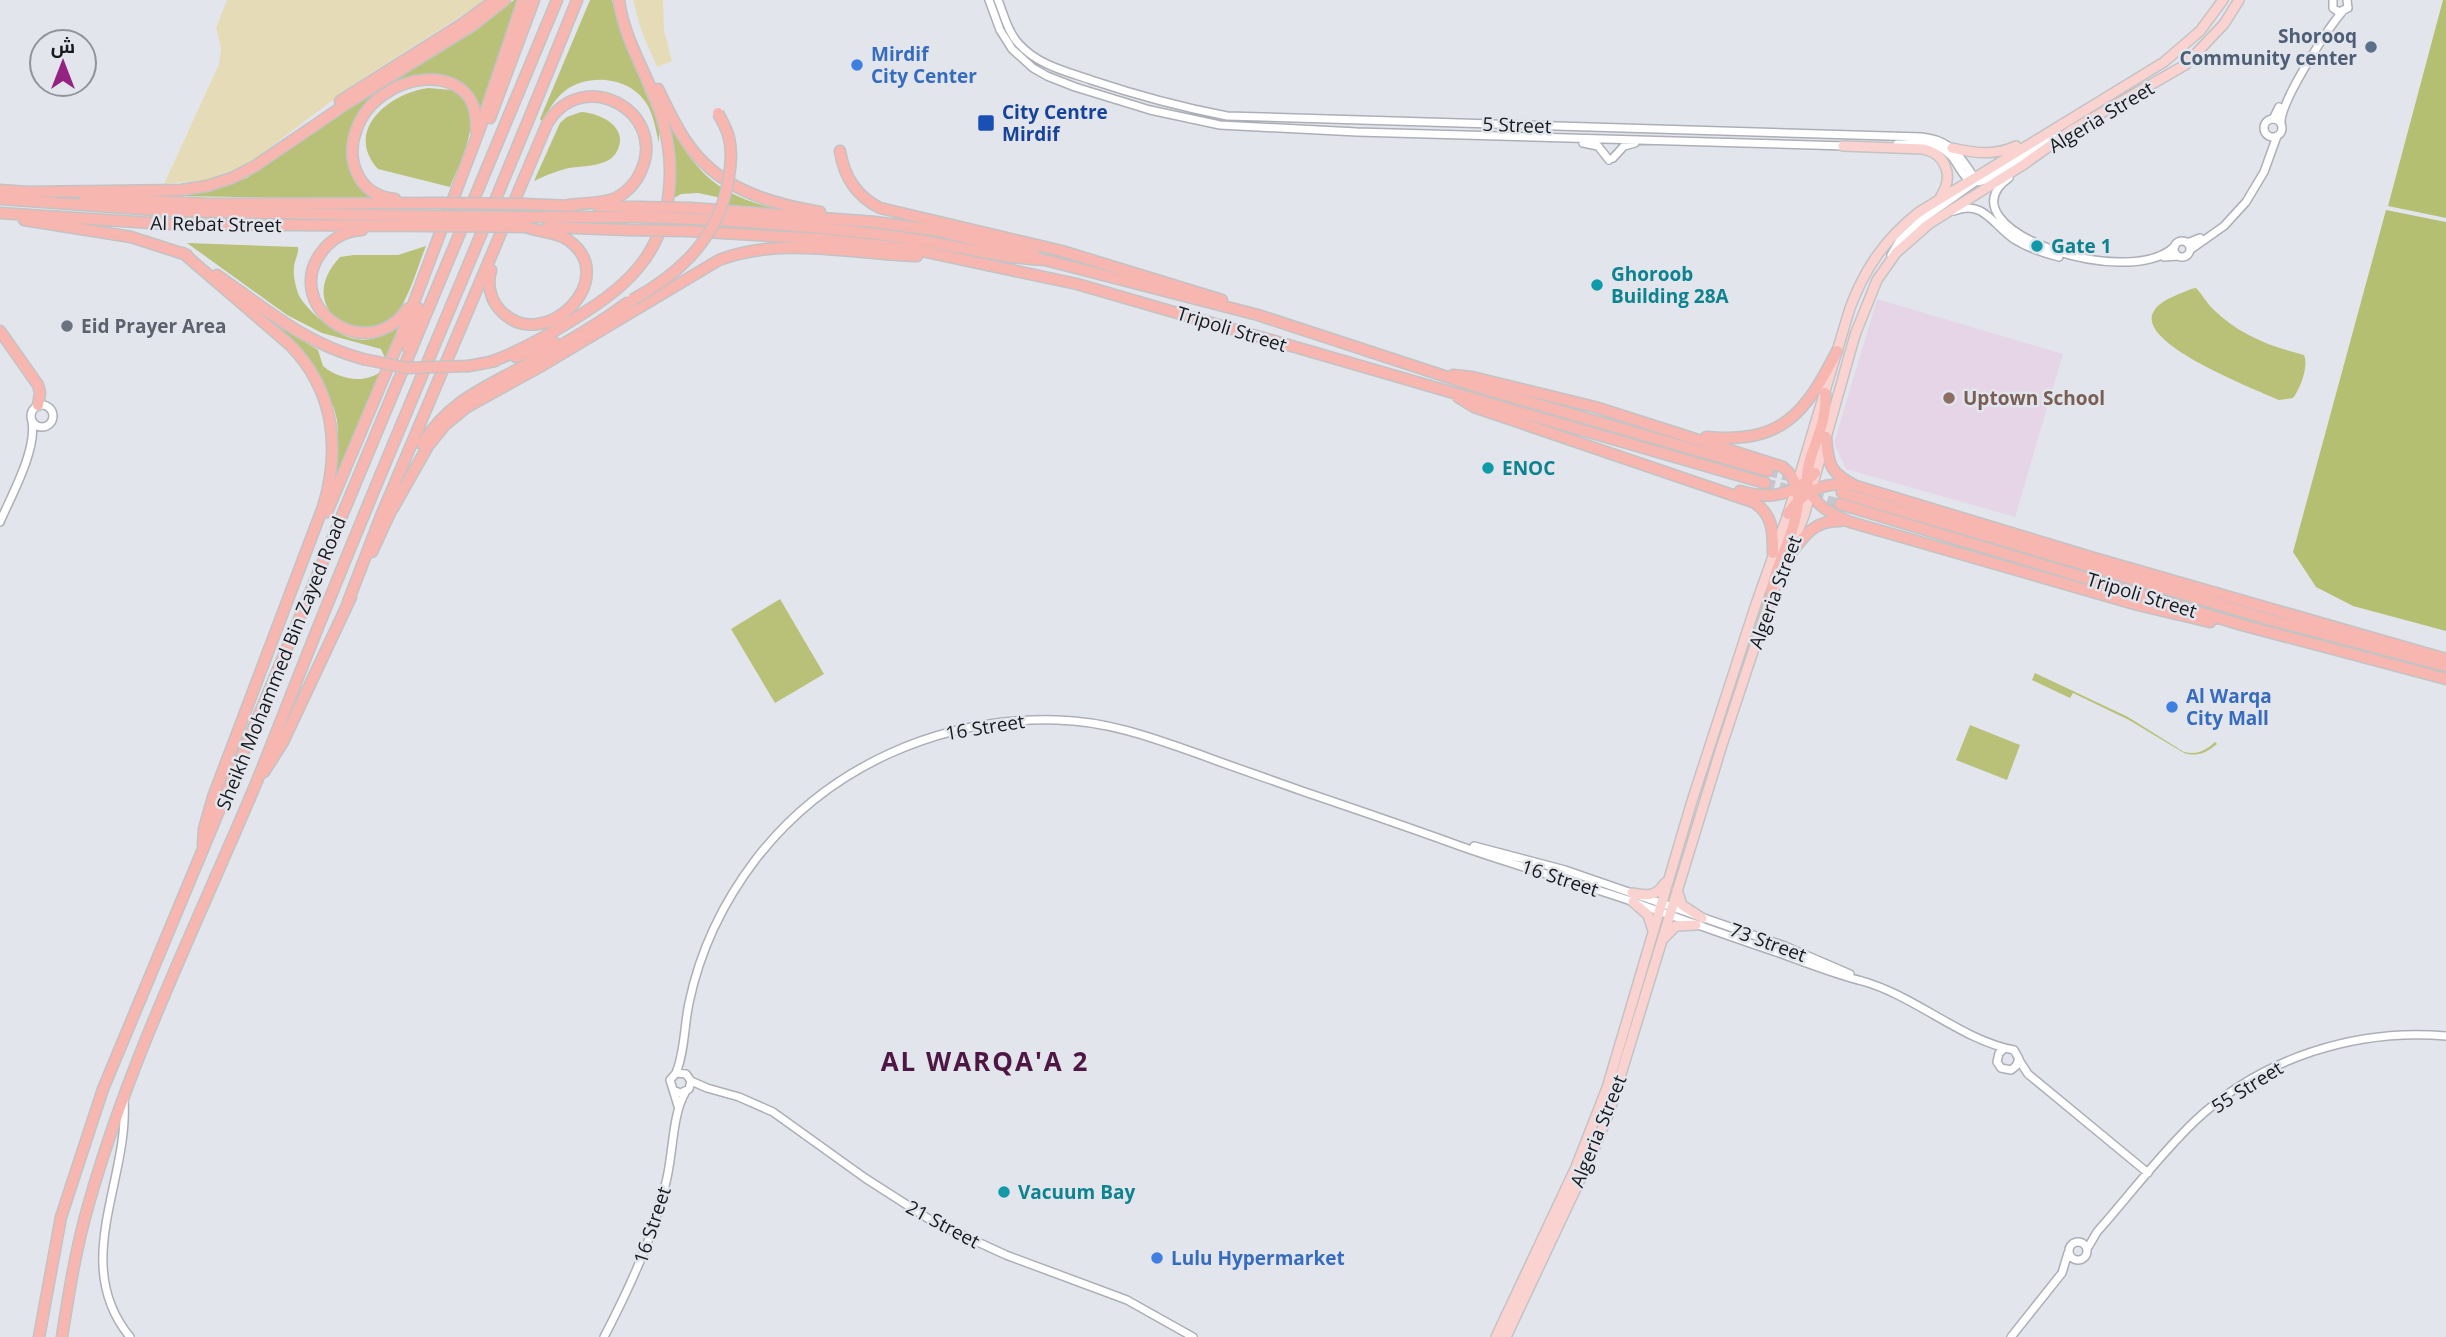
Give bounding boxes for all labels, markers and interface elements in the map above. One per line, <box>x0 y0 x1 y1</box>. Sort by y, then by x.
place label: Shorooq Community center <box>2179 23 2357 71</box>
north arrow <box>28 28 98 98</box>
text: ش <box>51 33 75 59</box>
marker: Shorooq Community center <box>2363 39 2379 55</box>
place label: Mirdif City Center <box>871 41 977 89</box>
marker: Mirdif City Center <box>849 57 865 73</box>
street label: Algeria Street <box>2043 75 2159 159</box>
place label: City Centre Mirdif <box>1002 99 1108 147</box>
street label: 5 Street <box>1482 111 1552 139</box>
marker: City Centre Mirdif <box>976 113 996 133</box>
street label: Al Rebat Street <box>150 210 282 238</box>
place label: Gate 1 <box>2051 233 2112 259</box>
marker: Gate 1 <box>2029 238 2045 254</box>
place label: Ghoroob Building 28A <box>1611 261 1730 309</box>
marker: Ghoroob Building 28A <box>1589 277 1605 293</box>
street label: Tripoli Street <box>1174 300 1290 358</box>
place label: Eid Prayer Area <box>81 313 226 339</box>
marker: Eid Prayer Area <box>59 318 75 334</box>
place label: Uptown School <box>1963 385 2105 411</box>
marker: Uptown School <box>1941 390 1957 406</box>
place label: ENOC <box>1502 455 1555 481</box>
marker: ENOC <box>1480 460 1496 476</box>
street label: Sheikh Mohammed Bin Zayed Road <box>210 512 352 814</box>
street label: Algeria Street <box>1742 531 1808 652</box>
street label: Tripoli Street <box>2084 566 2200 624</box>
place label: Al Warqa City Mall <box>2186 683 2272 731</box>
marker: Al Warqa City Mall <box>2164 699 2180 715</box>
street label: 16 Street <box>944 708 1027 746</box>
street label: 16 Street <box>1518 853 1602 903</box>
street label: 73 Street <box>1726 916 1810 968</box>
district label: AL WARQA'A 2 <box>881 1043 1089 1079</box>
street label: 55 Street <box>2206 1055 2288 1119</box>
street label: Algeria Street <box>1564 1071 1632 1191</box>
place label: Vacuum Bay <box>1018 1179 1135 1205</box>
street label: 16 Street <box>627 1183 677 1267</box>
marker: Vacuum Bay <box>996 1184 1012 1200</box>
street label: 21 Street <box>902 1194 985 1254</box>
place label: Lulu Hypermarket <box>1171 1245 1345 1271</box>
marker: Lulu Hypermarket <box>1149 1250 1165 1266</box>

